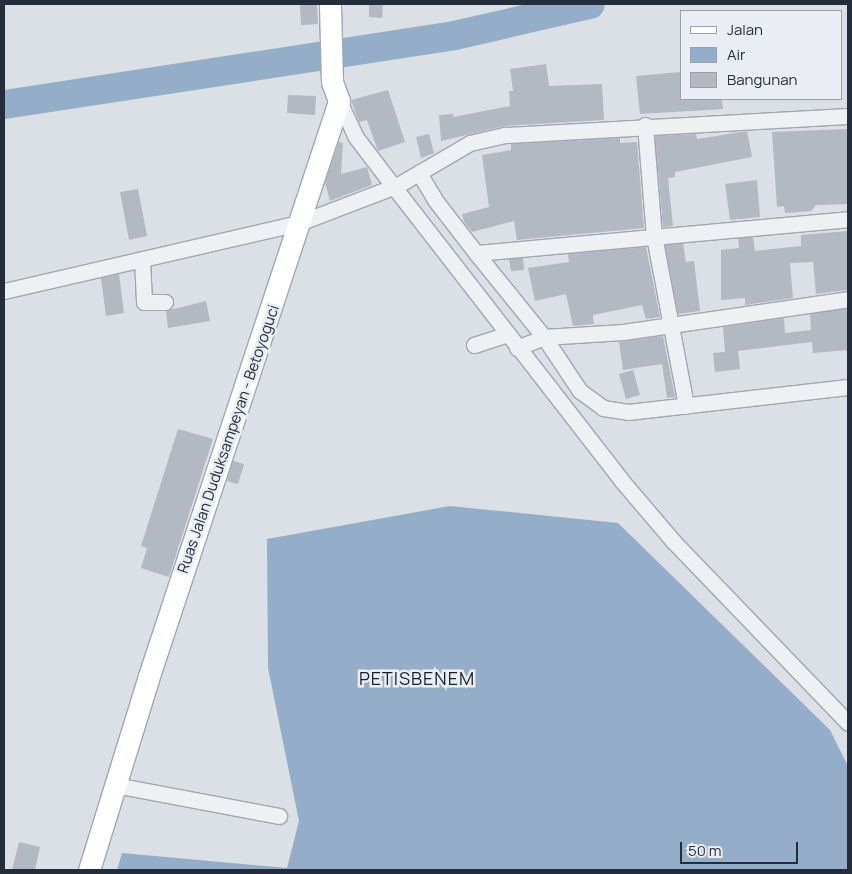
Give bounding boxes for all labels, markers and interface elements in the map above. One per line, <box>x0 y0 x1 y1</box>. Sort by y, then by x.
legend <box>680 10 842 100</box>
text: Jalan <box>727 19 763 40</box>
text: Air <box>727 44 745 65</box>
text: Bangunan <box>727 69 797 90</box>
street label: Ruas Jalan Duduksampeyan - Betoyoguci <box>174 303 282 575</box>
district label: PETISBENEM <box>358 667 476 689</box>
scale bar <box>682 832 800 864</box>
text: 50 m <box>688 840 722 861</box>

